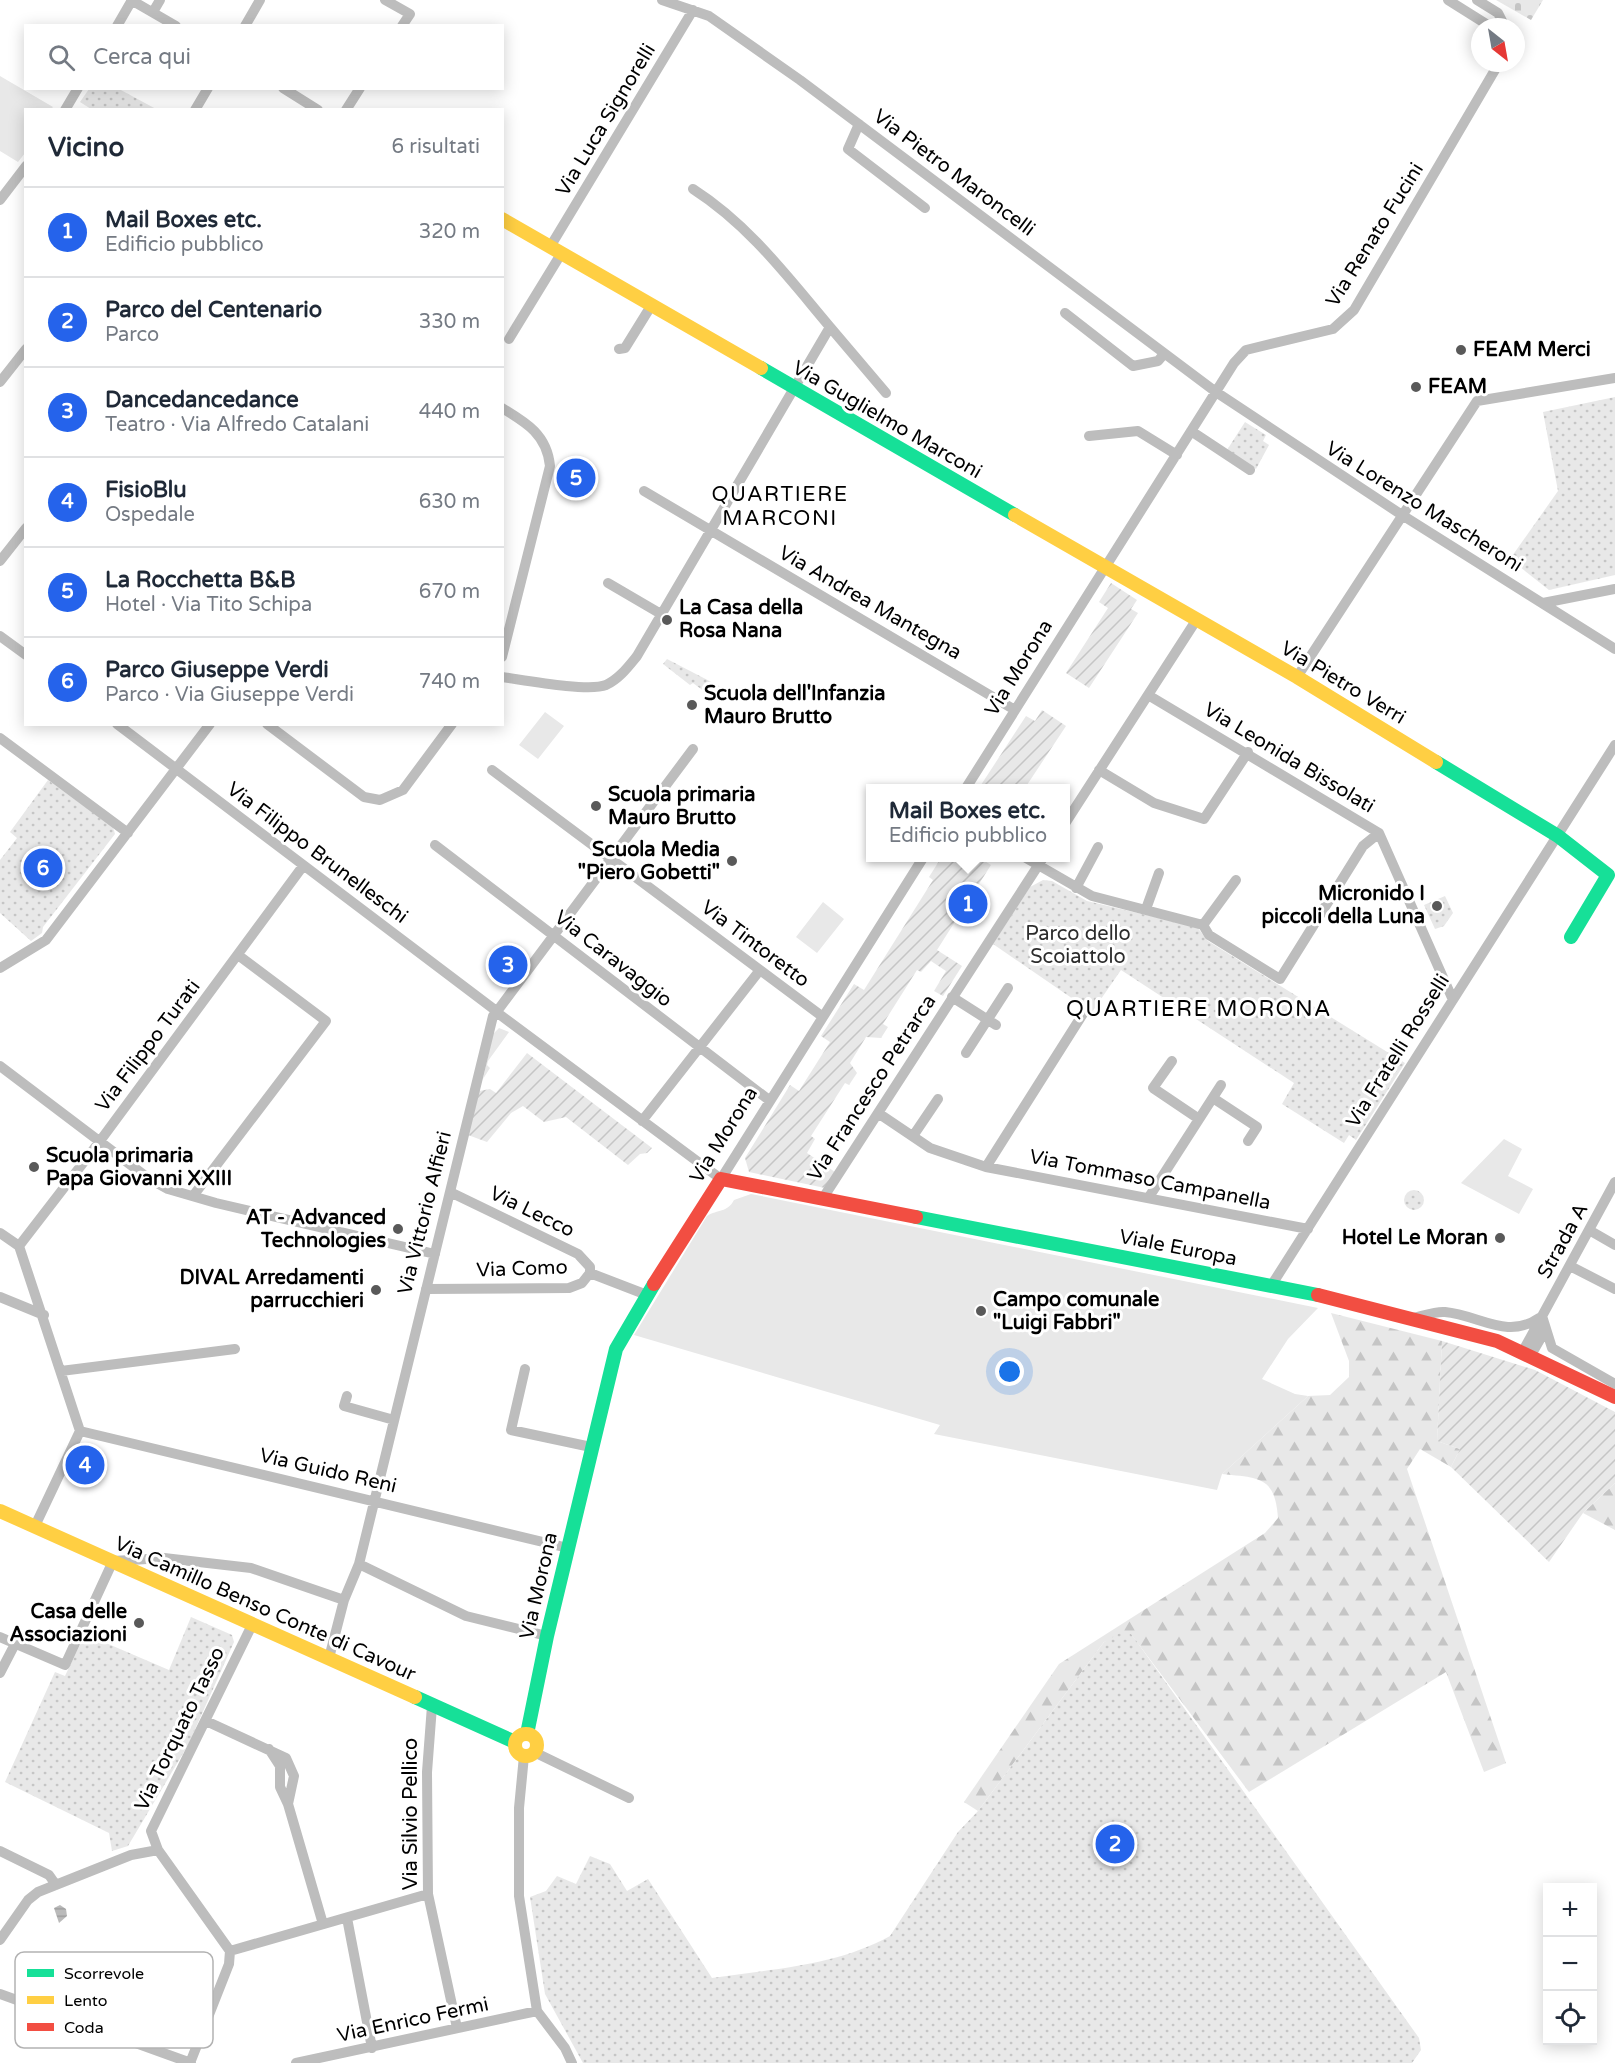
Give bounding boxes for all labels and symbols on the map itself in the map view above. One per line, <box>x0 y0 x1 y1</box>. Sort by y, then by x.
north arrow <box>1471 18 1525 72</box>
street label: Via Luca Signorelli <box>551 39 661 201</box>
street label: Via Pietro Maroncelli <box>868 104 1040 242</box>
street label: Via Renato Fucini <box>1321 159 1429 311</box>
place label: FEAM Merci <box>1473 338 1591 362</box>
marker: FEAM Merci <box>1454 343 1468 357</box>
street label: Via Guglielmo Marconi <box>788 356 986 484</box>
place label: FEAM <box>1428 375 1487 399</box>
marker: FEAM <box>1409 380 1423 394</box>
street label: Via Lorenzo Mascheroni <box>1321 436 1527 578</box>
pin: 5 <box>556 456 596 500</box>
district label: QUARTIERE MARCONI <box>711 482 849 531</box>
street label: Via Andrea Mantegna <box>774 541 966 665</box>
place label: La Casa della Rosa Nana <box>679 596 803 643</box>
marker: La Casa della Rosa Nana <box>660 613 674 627</box>
street label: Via Morona <box>980 615 1058 721</box>
street label: Via Pietro Verri <box>1276 636 1410 730</box>
place label: Scuola dell'Infanzia Mauro Brutto <box>704 682 885 729</box>
marker: Scuola dell'Infanzia Mauro Brutto <box>685 698 699 712</box>
street label: Via Leonida Bissolati <box>1199 698 1379 818</box>
street label: Via Filippo Brunelleschi <box>222 777 412 929</box>
place label: Scuola primaria Mauro Brutto <box>608 783 755 830</box>
marker: Scuola primaria Mauro Brutto <box>589 799 603 813</box>
place label: Scuola Media "Piero Gobetti" <box>578 838 720 885</box>
pin: 6 <box>24 846 63 890</box>
marker: Scuola Media "Piero Gobetti" <box>725 854 739 868</box>
pin: 1 <box>948 882 988 926</box>
place label: Micronido I piccoli della Luna <box>1261 882 1425 929</box>
street label: Via Tintoretto <box>696 895 814 993</box>
marker: Micronido I piccoli della Luna <box>1430 899 1444 913</box>
street label: Via Caravaggio <box>549 906 677 1012</box>
park label: Parco dello Scoiattolo <box>1025 922 1131 969</box>
pin: 3 <box>488 942 528 988</box>
street label: Via Fratelli Rosselli <box>1341 970 1455 1132</box>
street label: Via Filippo Turati <box>91 975 205 1117</box>
street label: Via Francesco Petrarca <box>803 990 941 1186</box>
district label: QUARTIERE MORONA <box>1066 996 1332 1022</box>
street label: Via Morona <box>685 1082 763 1188</box>
street label: Via Vittorio Alfieri <box>393 1129 457 1297</box>
place label: Scuola primaria Papa Giovanni XXIII <box>46 1144 232 1191</box>
street label: Via Tommaso Campanella <box>1027 1145 1273 1215</box>
marker: Scuola primaria Papa Giovanni XXIII <box>27 1160 41 1174</box>
street label: Via Lecco <box>486 1181 578 1243</box>
street label: Strada A <box>1533 1199 1593 1283</box>
place label: AT - Advanced Technologies <box>246 1206 386 1253</box>
marker: AT - Advanced Technologies <box>391 1222 405 1236</box>
street label: Viale Europa <box>1117 1225 1239 1271</box>
place label: Hotel Le Moran <box>1342 1226 1488 1250</box>
marker: Hotel Le Moran <box>1493 1231 1507 1245</box>
street label: Via Como <box>476 1255 568 1283</box>
place label: DIVAL Arredamenti parrucchieri <box>179 1266 364 1313</box>
marker: DIVAL Arredamenti parrucchieri <box>369 1283 383 1297</box>
place label: Campo comunale "Luigi Fabbri" <box>993 1288 1159 1335</box>
marker: Campo comunale "Luigi Fabbri" <box>974 1304 988 1318</box>
your location <box>995 1357 1024 1386</box>
pin: 4 <box>66 1442 104 1488</box>
street label: Via Guido Reni <box>257 1444 399 1498</box>
street label: Via Morona <box>515 1530 563 1642</box>
street label: Via Camillo Benso Conte di Cavour <box>111 1532 420 1687</box>
place label: Casa delle Associazioni <box>10 1600 127 1647</box>
marker: Casa delle Associazioni <box>132 1616 146 1630</box>
street label: Via Torquato Tasso <box>130 1643 230 1815</box>
street label: Via Silvio Pellico <box>399 1738 423 1890</box>
pin: 2 <box>1096 1822 1134 1866</box>
legend <box>15 1952 213 2048</box>
text: Scorrevole <box>64 1964 144 1984</box>
text: Lento <box>64 1991 108 2011</box>
street label: Via Enrico Fermi <box>335 1992 491 2048</box>
text: Coda <box>64 2018 104 2038</box>

